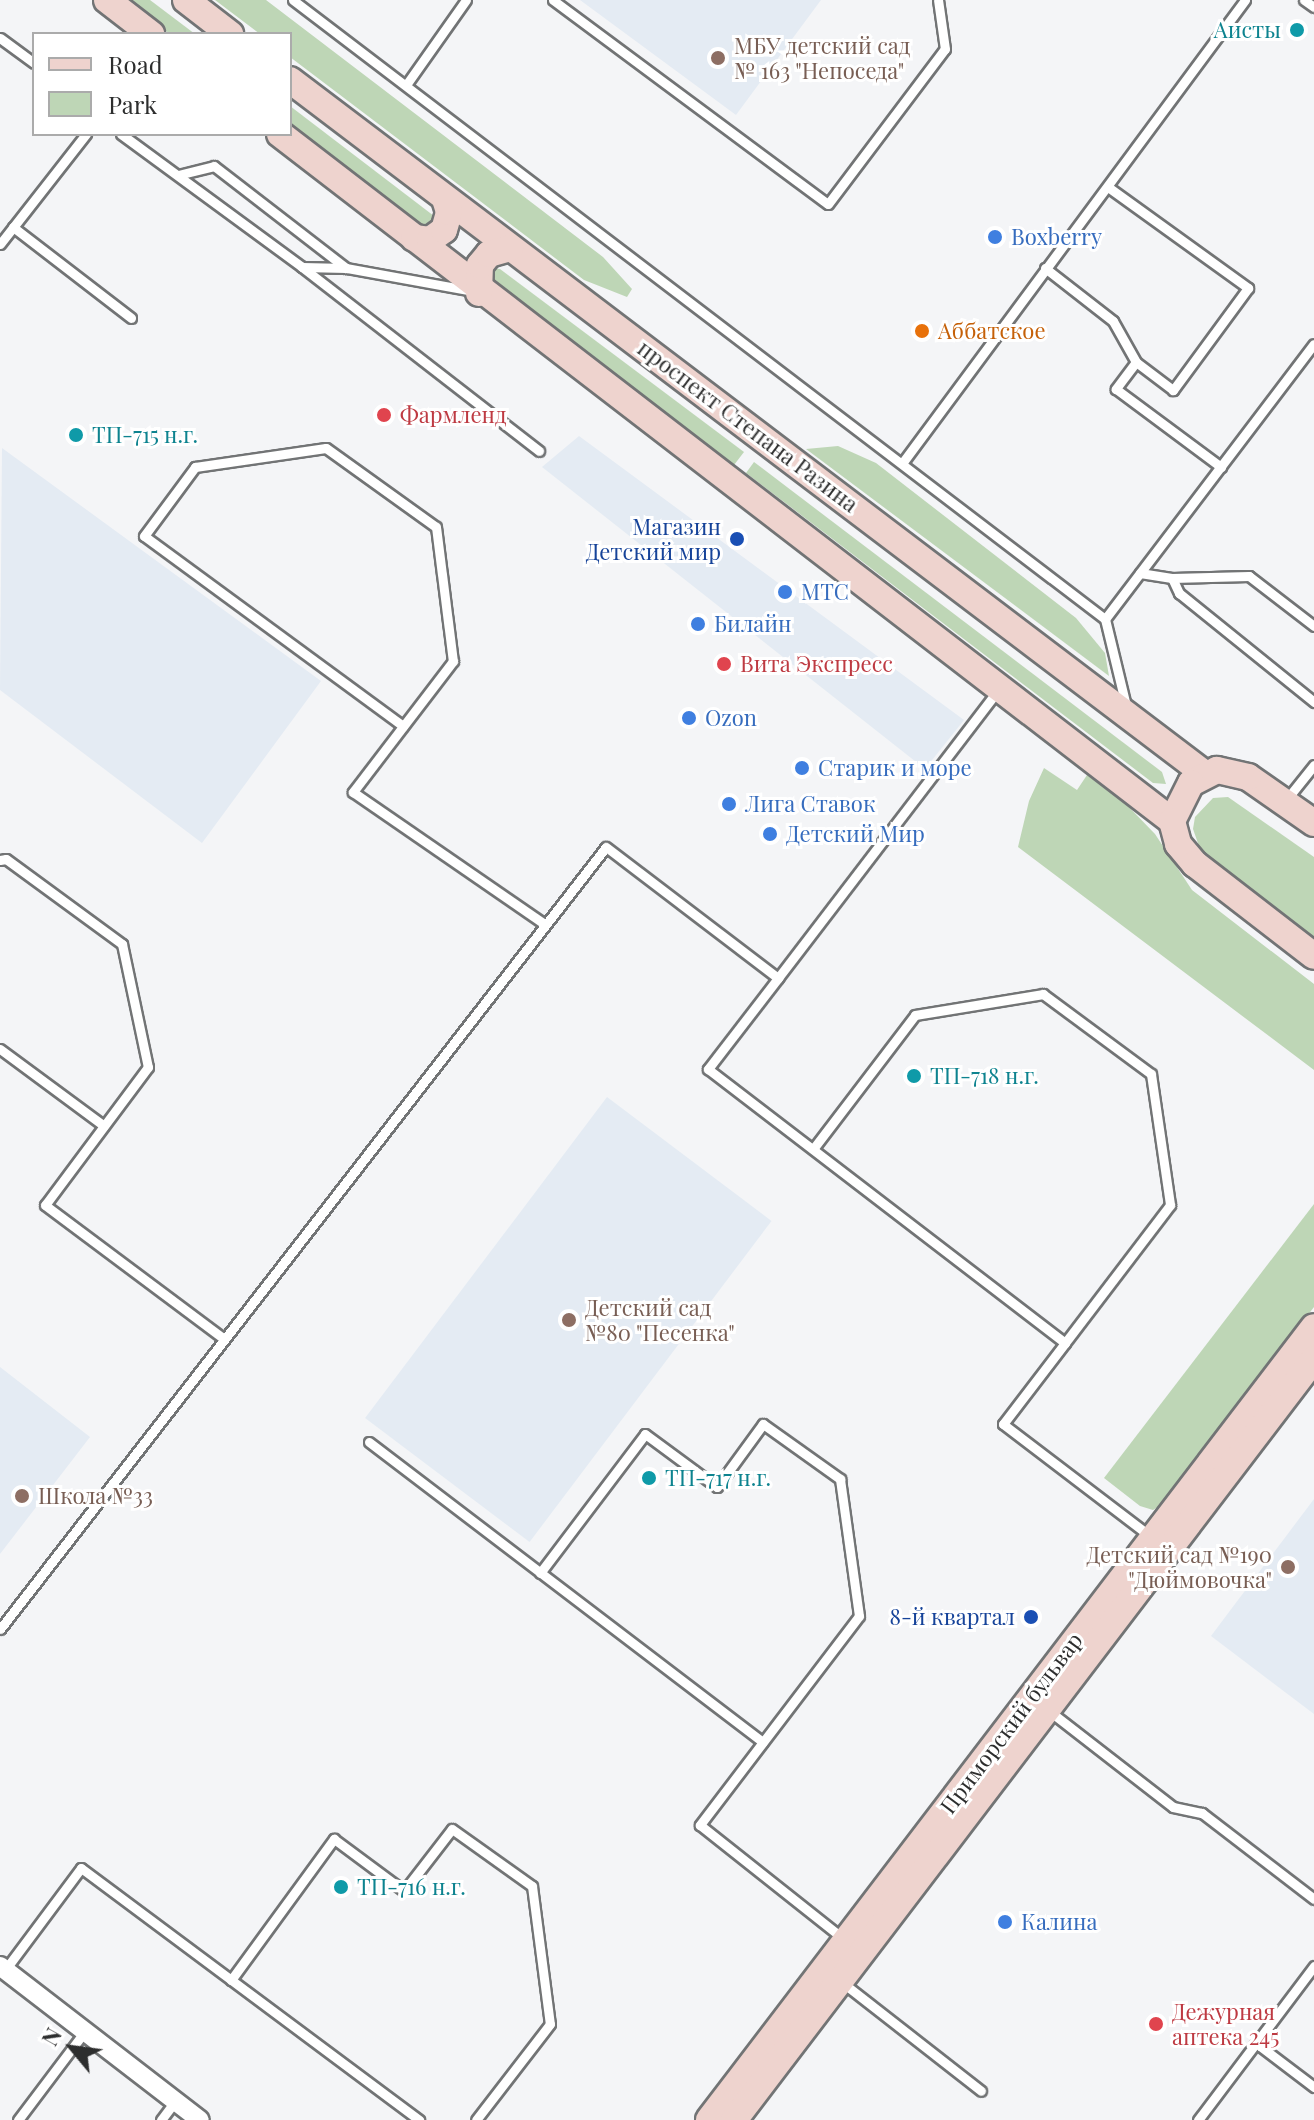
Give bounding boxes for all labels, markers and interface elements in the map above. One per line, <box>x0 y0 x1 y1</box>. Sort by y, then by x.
place label: Аисты <box>1214 17 1281 43</box>
marker: Аисты <box>1288 21 1306 39</box>
legend <box>32 32 292 136</box>
place label: МБУ детский сад № 163 "Непоседа" <box>734 32 910 84</box>
text: Road <box>108 48 163 80</box>
marker: МБУ детский сад № 163 "Непоседа" <box>709 49 727 67</box>
text: Park <box>108 88 157 120</box>
place label: Boxberry <box>1011 224 1102 250</box>
marker: Boxberry <box>986 228 1004 246</box>
place label: Аббатское <box>938 318 1046 344</box>
marker: Аббатское <box>913 322 931 340</box>
street label: проспект Степана Разина <box>633 335 863 517</box>
place label: Фармленд <box>400 402 507 428</box>
marker: Фармленд <box>375 406 393 424</box>
place label: ТП-715 н.г. <box>92 422 198 448</box>
marker: ТП-715 н.г. <box>67 426 85 444</box>
place label: Магазин Детский мир <box>586 513 721 564</box>
marker: Магазин Детский мир <box>728 530 746 548</box>
place label: МТС <box>801 579 849 605</box>
marker: МТС <box>776 583 794 601</box>
place label: Билайн <box>714 611 791 637</box>
marker: Билайн <box>689 615 707 633</box>
place label: Вита Экспресс <box>740 651 893 677</box>
marker: Вита Экспресс <box>715 655 733 673</box>
place label: Ozon <box>705 705 757 731</box>
marker: Ozon <box>680 709 698 727</box>
place label: Старик и море <box>818 755 972 781</box>
marker: Старик и море <box>793 759 811 777</box>
place label: Лига Ставок <box>745 791 876 817</box>
marker: Лига Ставок <box>720 795 738 813</box>
place label: Детский Мир <box>786 821 925 847</box>
marker: Детский Мир <box>761 825 779 843</box>
place label: ТП-718 н.г. <box>930 1063 1039 1089</box>
marker: ТП-718 н.г. <box>905 1067 923 1085</box>
place label: Детский сад №80 "Песенка" <box>585 1294 735 1346</box>
marker: Детский сад №80 "Песенка" <box>560 1311 578 1329</box>
place label: ТП-717 н.г. <box>665 1465 771 1491</box>
marker: ТП-717 н.г. <box>640 1469 658 1487</box>
place label: Школа №33 <box>38 1483 153 1509</box>
marker: Школа №33 <box>13 1487 31 1505</box>
place label: Детский сад №190 "Дюймовочка" <box>1086 1541 1272 1592</box>
marker: Детский сад №190 "Дюймовочка" <box>1279 1558 1297 1576</box>
place label: 8-й квартал <box>889 1604 1015 1630</box>
marker: 8-й квартал <box>1022 1608 1040 1626</box>
street label: Приморский бульвар <box>934 1627 1088 1819</box>
place label: ТП-716 н.г. <box>357 1874 466 1900</box>
marker: ТП-716 н.г. <box>332 1878 350 1896</box>
place label: Калина <box>1021 1909 1097 1935</box>
marker: Калина <box>996 1913 1014 1931</box>
place label: Дежурная аптека 245 <box>1172 1998 1279 2050</box>
north arrow <box>32 2008 112 2088</box>
marker: Дежурная аптека 245 <box>1147 2015 1165 2033</box>
text: N <box>34 2022 68 2051</box>

